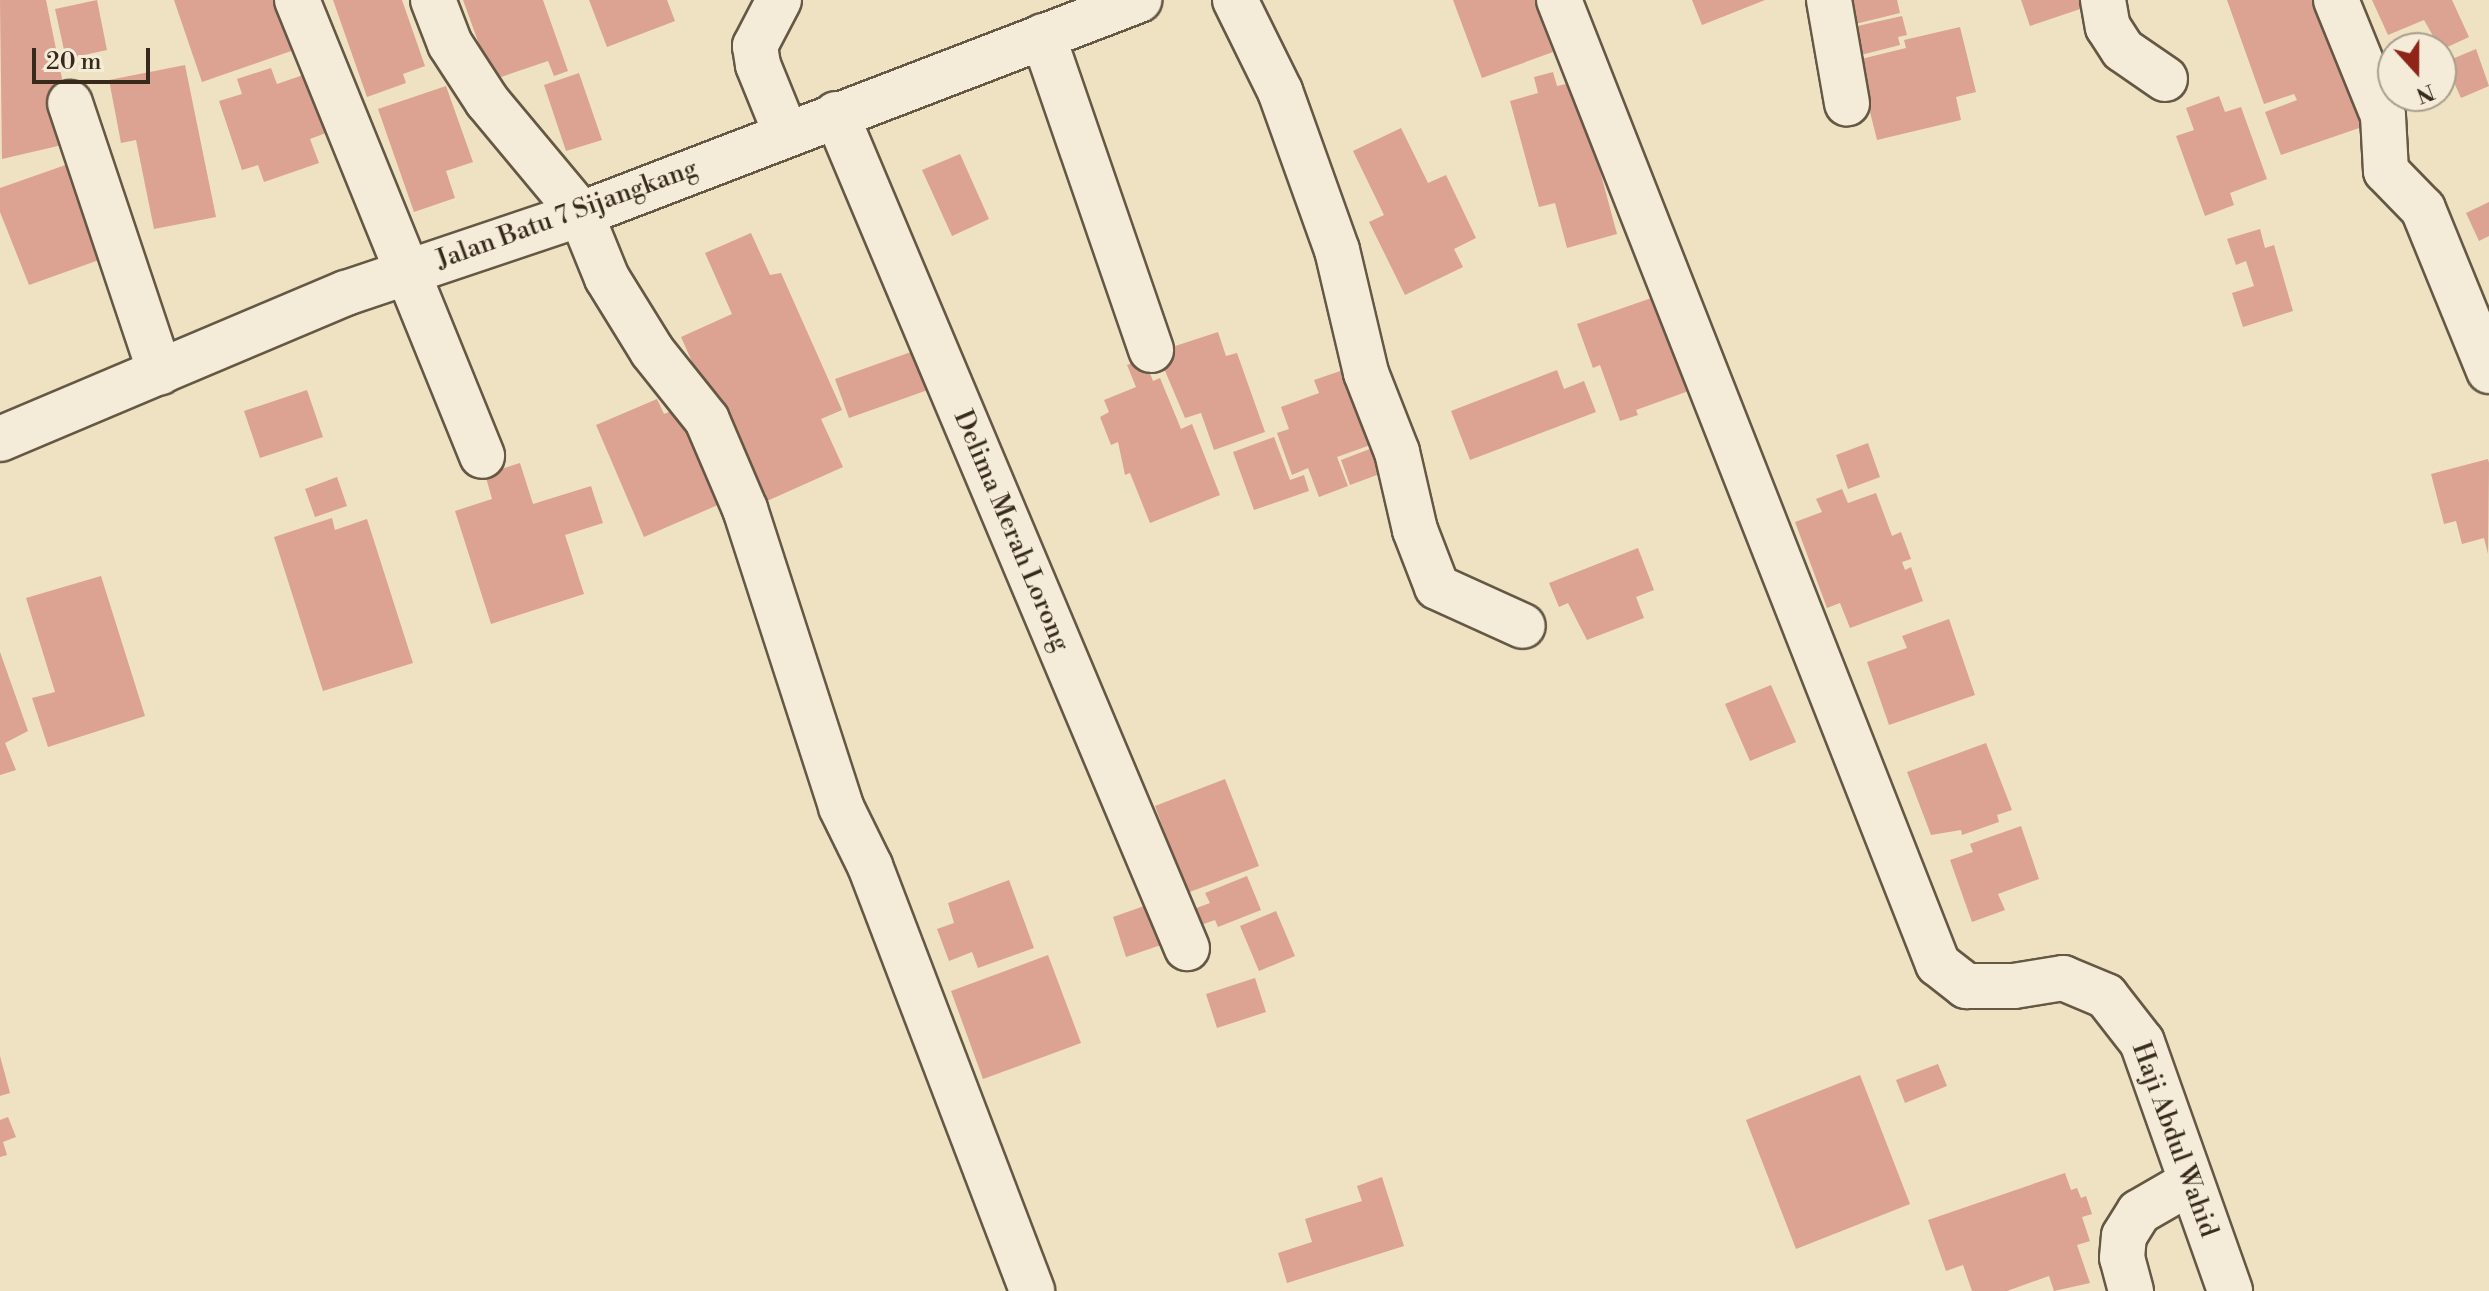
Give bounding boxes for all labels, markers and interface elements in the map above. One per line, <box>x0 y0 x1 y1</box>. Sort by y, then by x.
scale bar <box>36 32 154 82</box>
north arrow <box>2377 32 2457 112</box>
text: 20 m <box>46 47 102 77</box>
text: N <box>2412 77 2438 109</box>
street label: Jalan Batu 7 Sijangkang <box>432 153 702 277</box>
street label: Delima Merah Lorong <box>946 406 1076 656</box>
street label: Haji Abdul Wahid <box>2124 1038 2224 1242</box>

